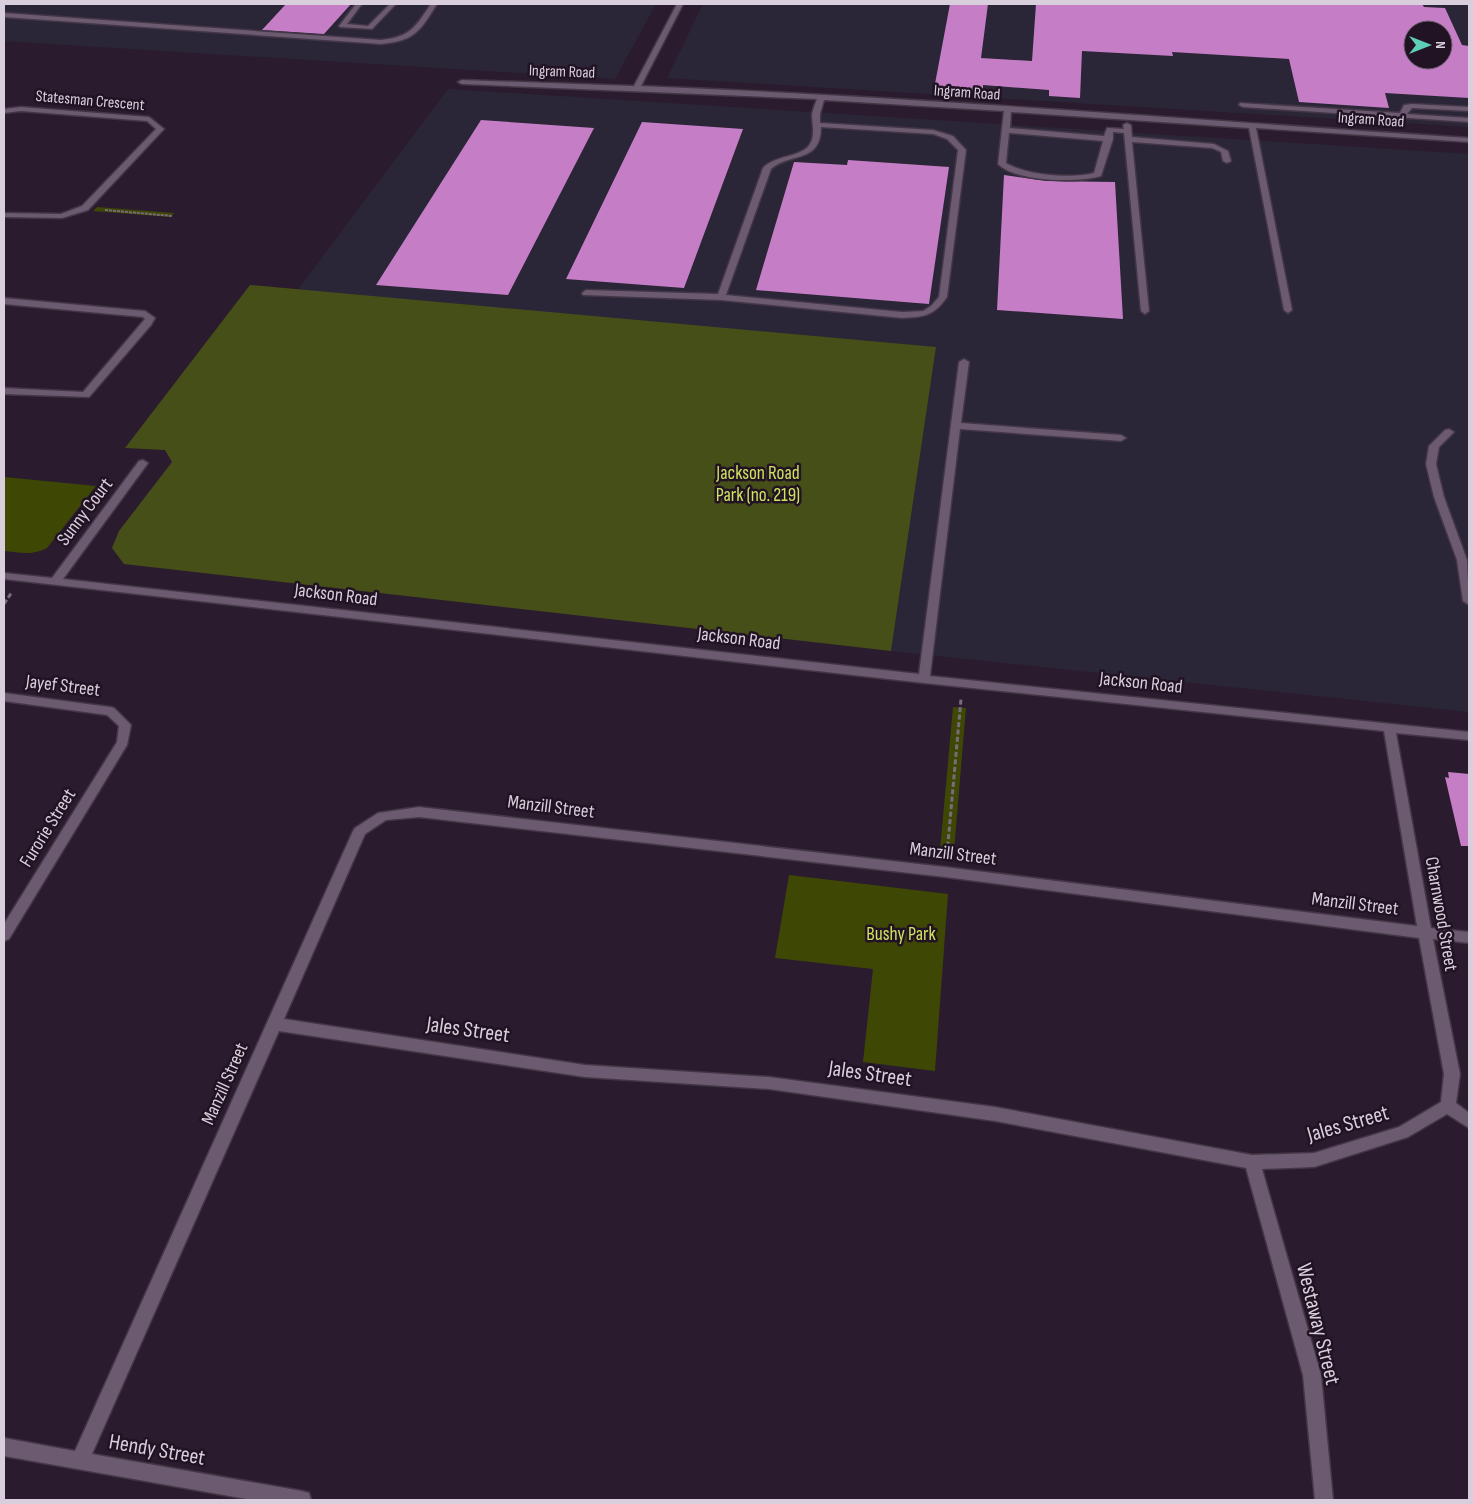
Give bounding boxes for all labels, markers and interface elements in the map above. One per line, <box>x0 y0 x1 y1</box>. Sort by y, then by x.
north arrow <box>1403 20 1453 70</box>
text: N <box>1432 41 1449 49</box>
street label: Ingram Road <box>528 61 596 83</box>
street label: Ingram Road <box>933 81 1001 105</box>
street label: Statesman Crescent <box>35 87 145 115</box>
street label: Ingram Road <box>1337 108 1405 132</box>
park label: Jackson Road Park (no. 219) <box>715 462 800 507</box>
street label: Sunny Court <box>52 473 118 550</box>
street label: Jackson Road <box>292 578 379 611</box>
street label: Jackson Road <box>695 622 782 655</box>
street label: Jackson Road <box>1097 667 1184 699</box>
street label: Jayef Street <box>24 670 102 702</box>
street label: Furorie Street <box>15 784 81 871</box>
street label: Manzill Street <box>506 790 596 824</box>
street label: Manzill Street <box>908 837 998 871</box>
street label: Charnwood Street <box>1420 855 1462 973</box>
street label: Manzill Street <box>1310 887 1400 921</box>
park label: Bushy Park <box>866 923 936 946</box>
street label: Jales Street <box>424 1011 512 1049</box>
street label: Manzill Street <box>197 1039 253 1129</box>
street label: Jales Street <box>826 1055 914 1093</box>
street label: Jales Street <box>1303 1099 1392 1149</box>
street label: Westaway Street <box>1290 1260 1346 1388</box>
street label: Hendy Street <box>107 1428 207 1472</box>

